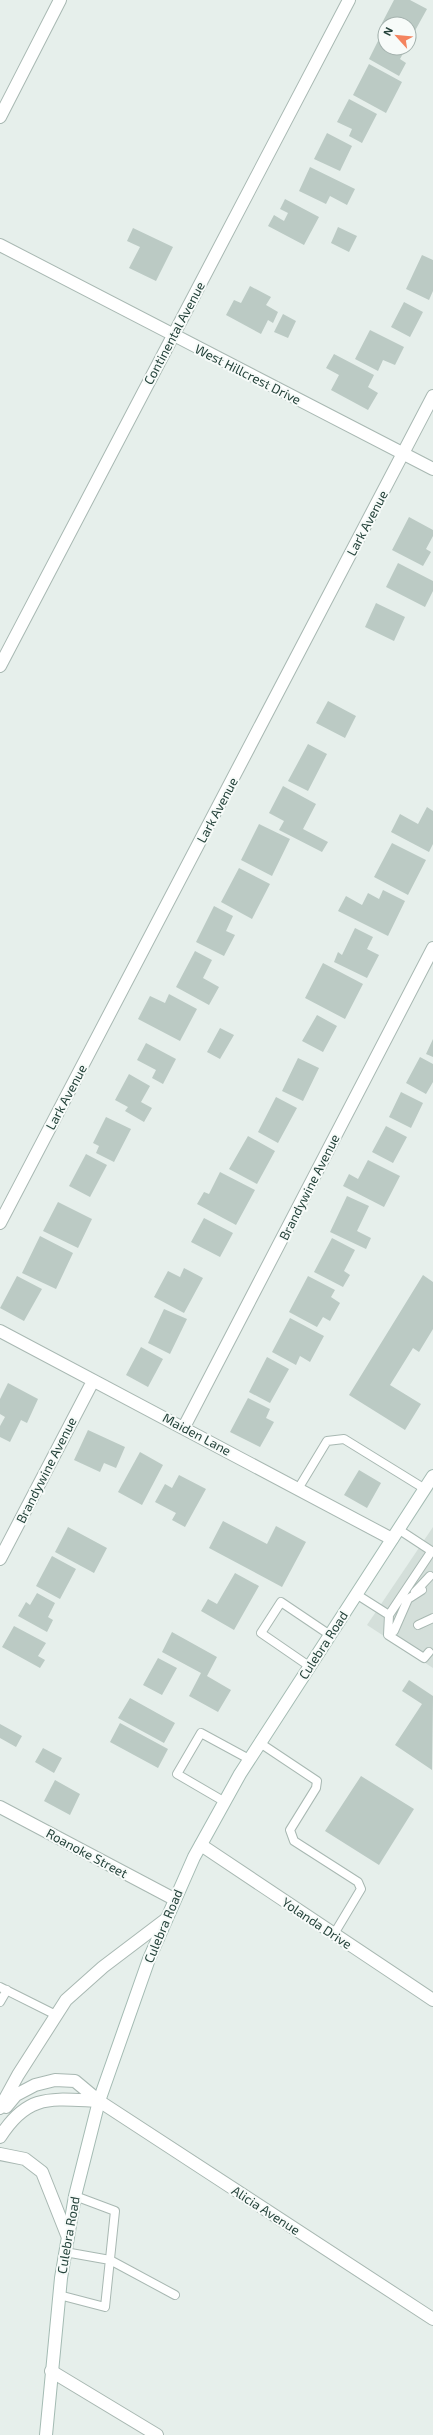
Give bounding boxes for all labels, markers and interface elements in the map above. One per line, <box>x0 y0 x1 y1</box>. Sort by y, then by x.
north arrow <box>377 16 417 56</box>
text: N <box>380 25 395 38</box>
street label: Continental Avenue <box>140 279 208 387</box>
street label: West Hillcrest Drive <box>192 340 304 408</box>
street label: Lark Avenue <box>343 488 391 558</box>
street label: Lark Avenue <box>193 775 241 845</box>
street label: Lark Avenue <box>42 1062 90 1132</box>
street label: Brandywine Avenue <box>275 1131 343 1243</box>
street label: Maiden Lane <box>160 1409 234 1459</box>
street label: Brandywine Avenue <box>12 1414 80 1526</box>
street label: Culebra Road <box>295 1608 351 1682</box>
street label: Roanoke Street <box>44 1825 130 1881</box>
street label: Culebra Road <box>140 1887 186 1965</box>
street label: Yolanda Drive <box>279 1894 355 1952</box>
street label: Alicia Avenue <box>229 2182 303 2238</box>
street label: Culebra Road <box>53 2195 83 2275</box>

